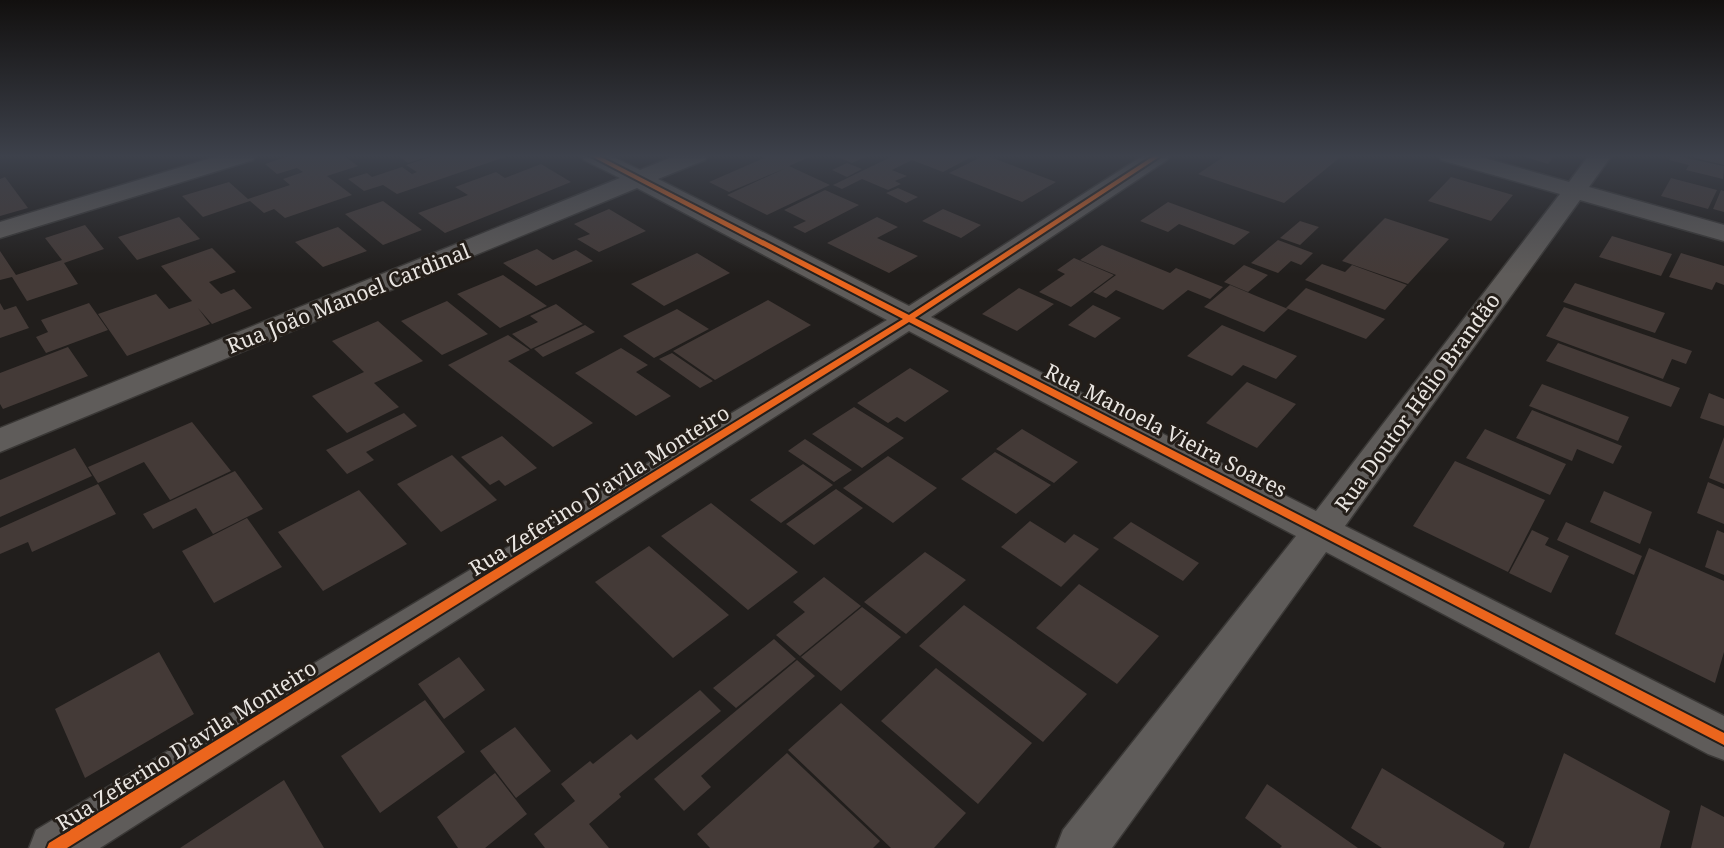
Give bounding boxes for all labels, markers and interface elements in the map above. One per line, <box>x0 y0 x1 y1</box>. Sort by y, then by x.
street label: Rua João Manoel Cardinal <box>222 236 474 360</box>
street label: Rua Doutor Hélio Brandão <box>1328 287 1506 517</box>
street label: Rua Manoela Vieira Soares <box>1040 357 1292 503</box>
street label: Rua Zeferino D'avila Monteiro <box>464 398 734 582</box>
street label: Rua Zeferino D'avila Monteiro <box>51 653 321 837</box>

